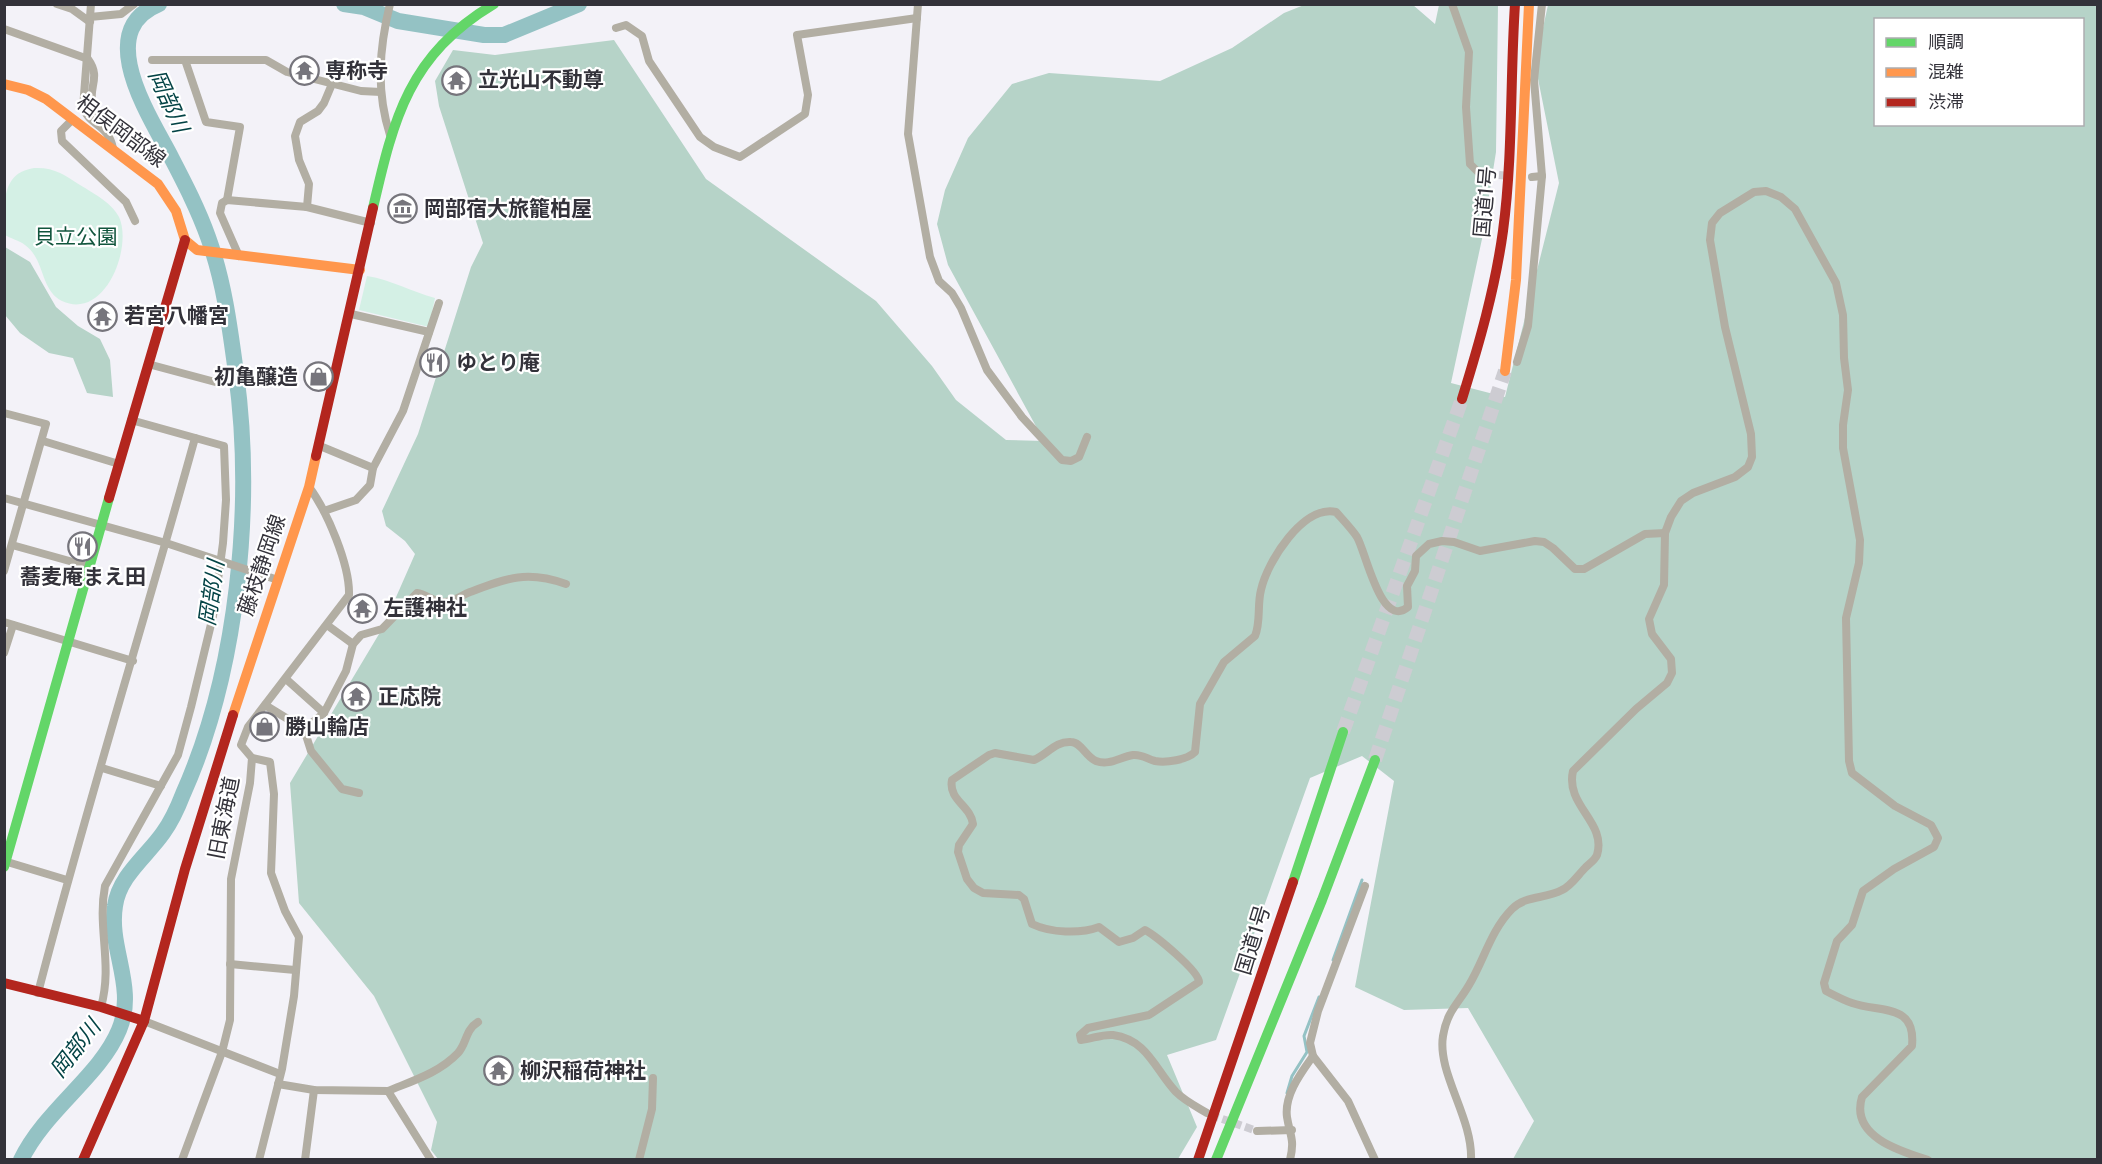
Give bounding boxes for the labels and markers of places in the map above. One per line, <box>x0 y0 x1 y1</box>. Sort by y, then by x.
temple icon: 専称寺 <box>288 55 320 87</box>
place label: 専称寺 <box>325 58 388 83</box>
temple icon: 立光山不動尊 <box>441 64 473 96</box>
place label: 立光山不動尊 <box>478 67 604 92</box>
museum icon: 岡部宿大旅籠柏屋 <box>387 193 419 225</box>
place label: 岡部宿大旅籠柏屋 <box>424 196 592 221</box>
temple icon: 若宮八幡宮 <box>87 300 119 332</box>
place label: 若宮八幡宮 <box>124 303 229 328</box>
restaurant icon: ゆとり庵 <box>419 347 451 379</box>
place label: ゆとり庵 <box>456 350 540 375</box>
shop icon: 初亀醸造 <box>303 361 335 393</box>
place label: 初亀醸造 <box>214 364 298 389</box>
restaurant icon: 蕎麦庵まえ田 <box>67 530 99 562</box>
place label: 蕎麦庵まえ田 <box>20 564 146 589</box>
temple icon: 左護神社 <box>346 592 378 624</box>
place label: 左護神社 <box>383 595 467 620</box>
temple icon: 正応院 <box>341 681 373 713</box>
place label: 正応院 <box>378 684 441 709</box>
shop icon: 勝山輪店 <box>248 711 280 743</box>
place label: 勝山輪店 <box>285 714 369 739</box>
temple icon: 柳沢稲荷神社 <box>483 1055 515 1087</box>
place label: 柳沢稲荷神社 <box>520 1058 646 1083</box>

